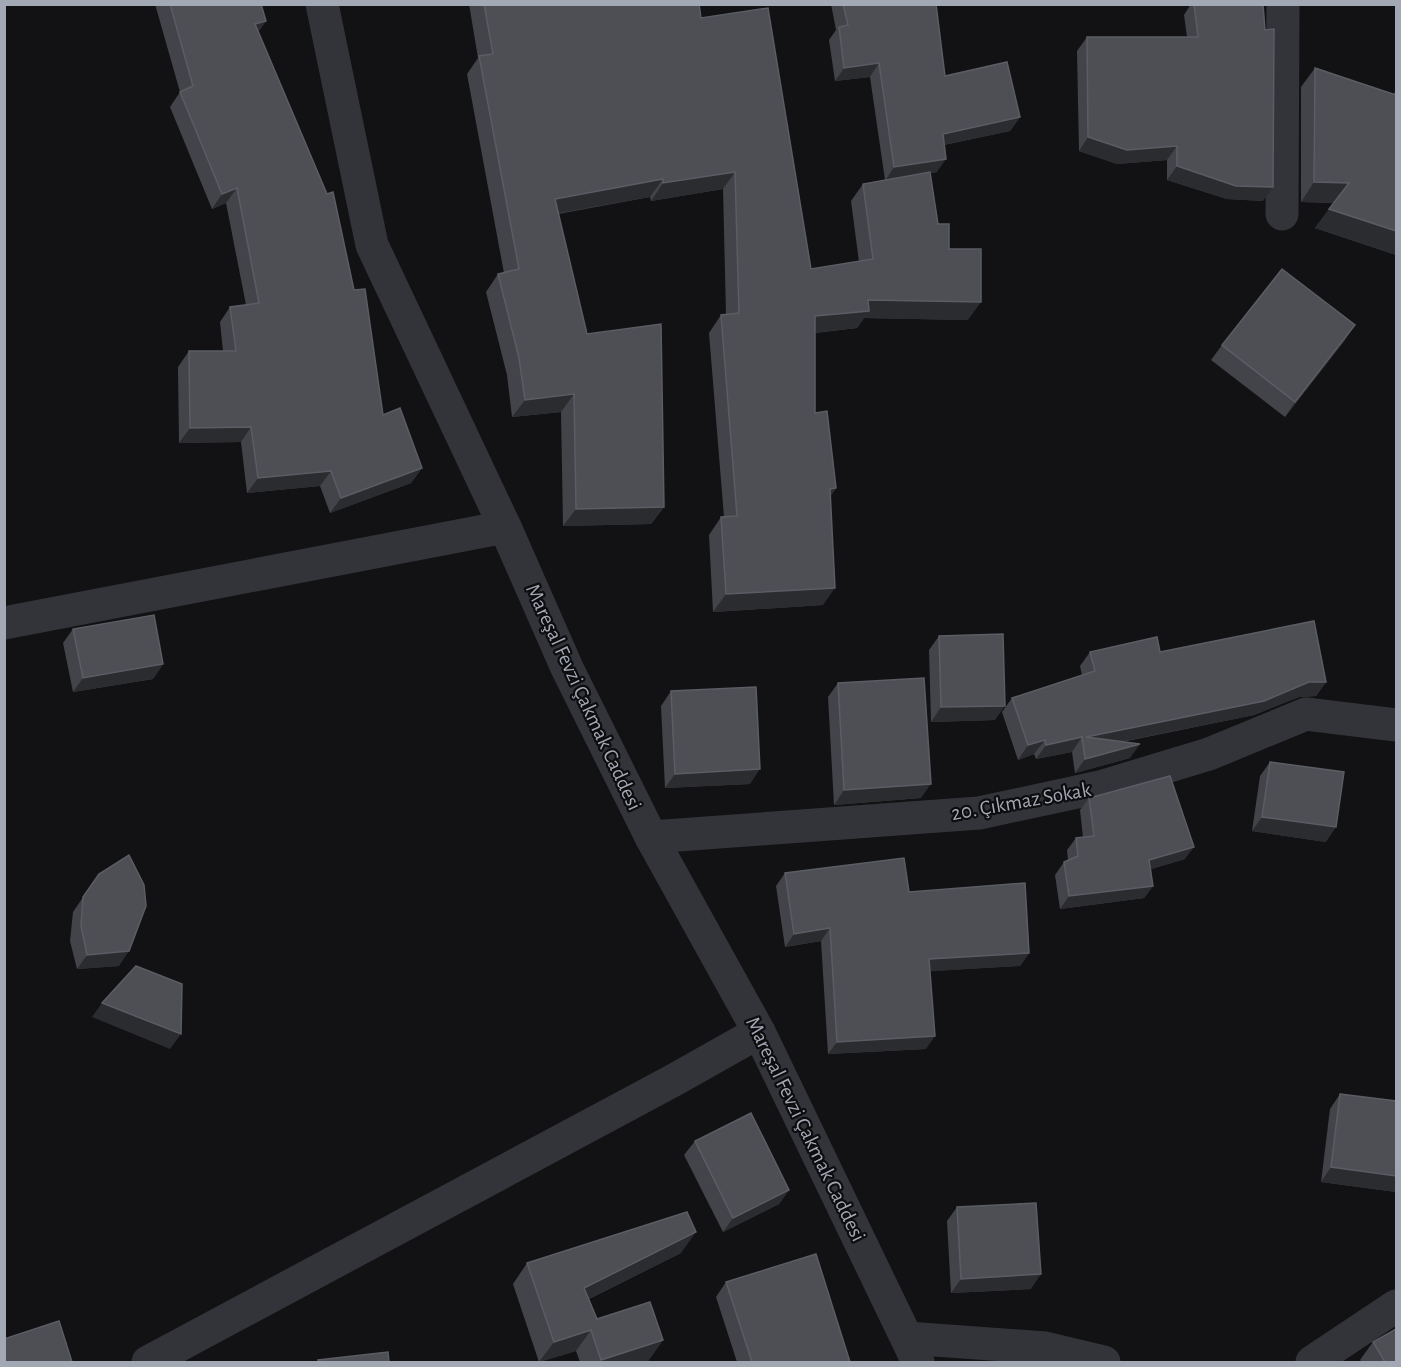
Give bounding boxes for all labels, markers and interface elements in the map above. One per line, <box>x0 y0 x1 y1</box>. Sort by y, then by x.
street label: Mareşal Fevzi Çakmak Caddesi <box>522 581 645 814</box>
street label: 20. Çıkmaz Sokak <box>950 779 1093 824</box>
street label: Mareşal Fevzi Çakmak Caddesi <box>742 1014 869 1245</box>

